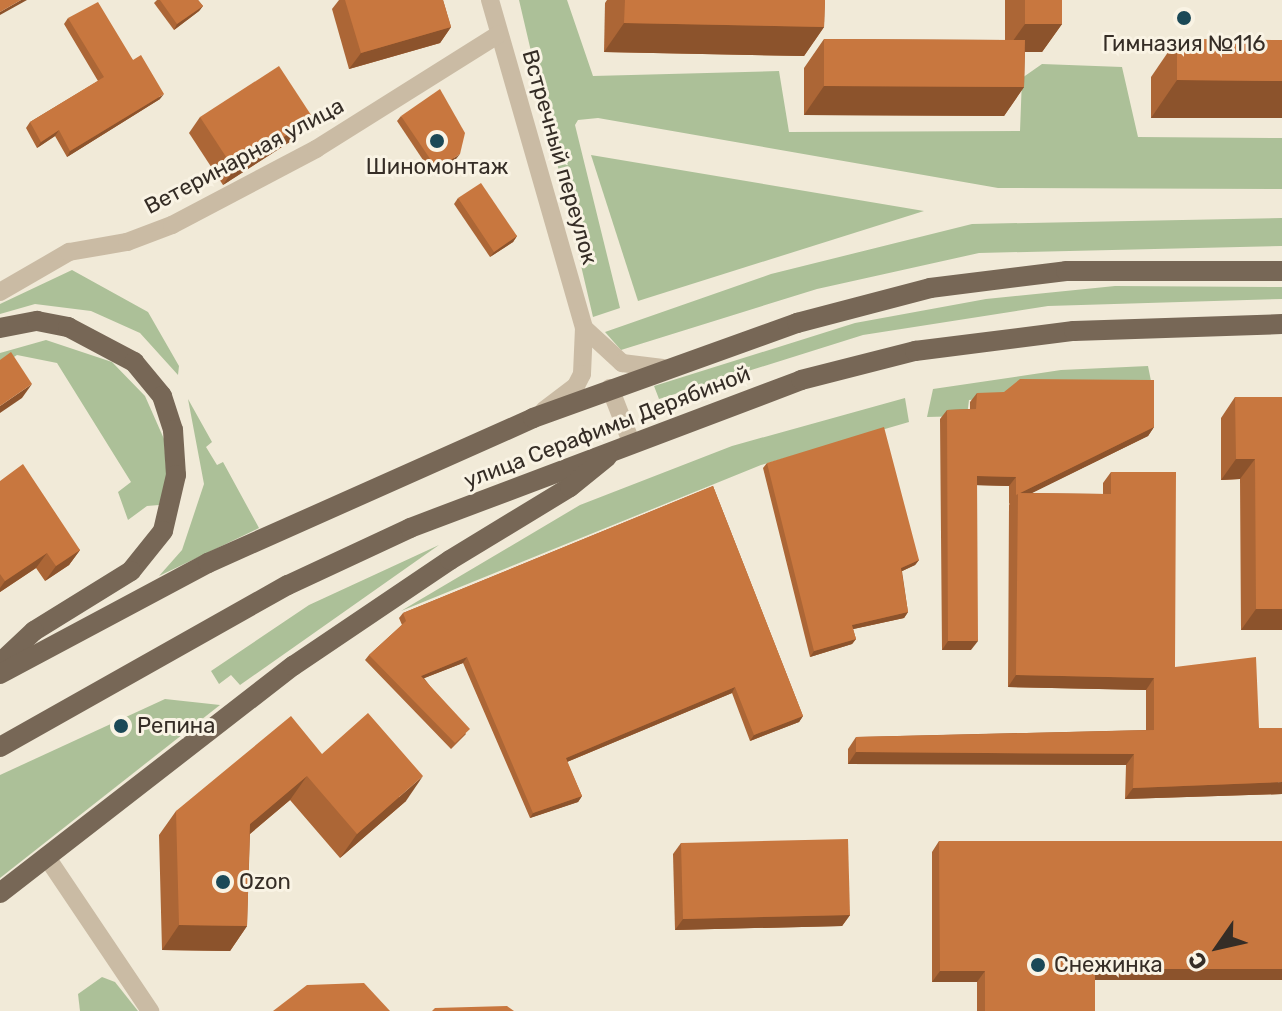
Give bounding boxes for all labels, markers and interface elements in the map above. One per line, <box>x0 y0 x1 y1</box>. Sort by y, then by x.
marker: Гимназия №116 <box>1175 9 1193 27</box>
place label: Гимназия №116 <box>1102 31 1266 57</box>
street label: Встречный переулок <box>517 47 603 267</box>
street label: Ветеринарная улица <box>140 92 348 220</box>
marker: Шиномонтаж <box>428 132 446 150</box>
place label: Шиномонтаж <box>366 154 508 180</box>
street label: улица Серафимы Дерябиной <box>460 360 754 494</box>
place label: Репина <box>137 713 215 739</box>
marker: Репина <box>112 717 130 735</box>
place label: Ozon <box>239 869 291 895</box>
marker: Ozon <box>214 873 232 891</box>
north arrow <box>1178 907 1258 987</box>
text: С <box>1182 947 1213 975</box>
place label: Снежинка <box>1054 952 1163 978</box>
marker: Снежинка <box>1029 956 1047 974</box>

